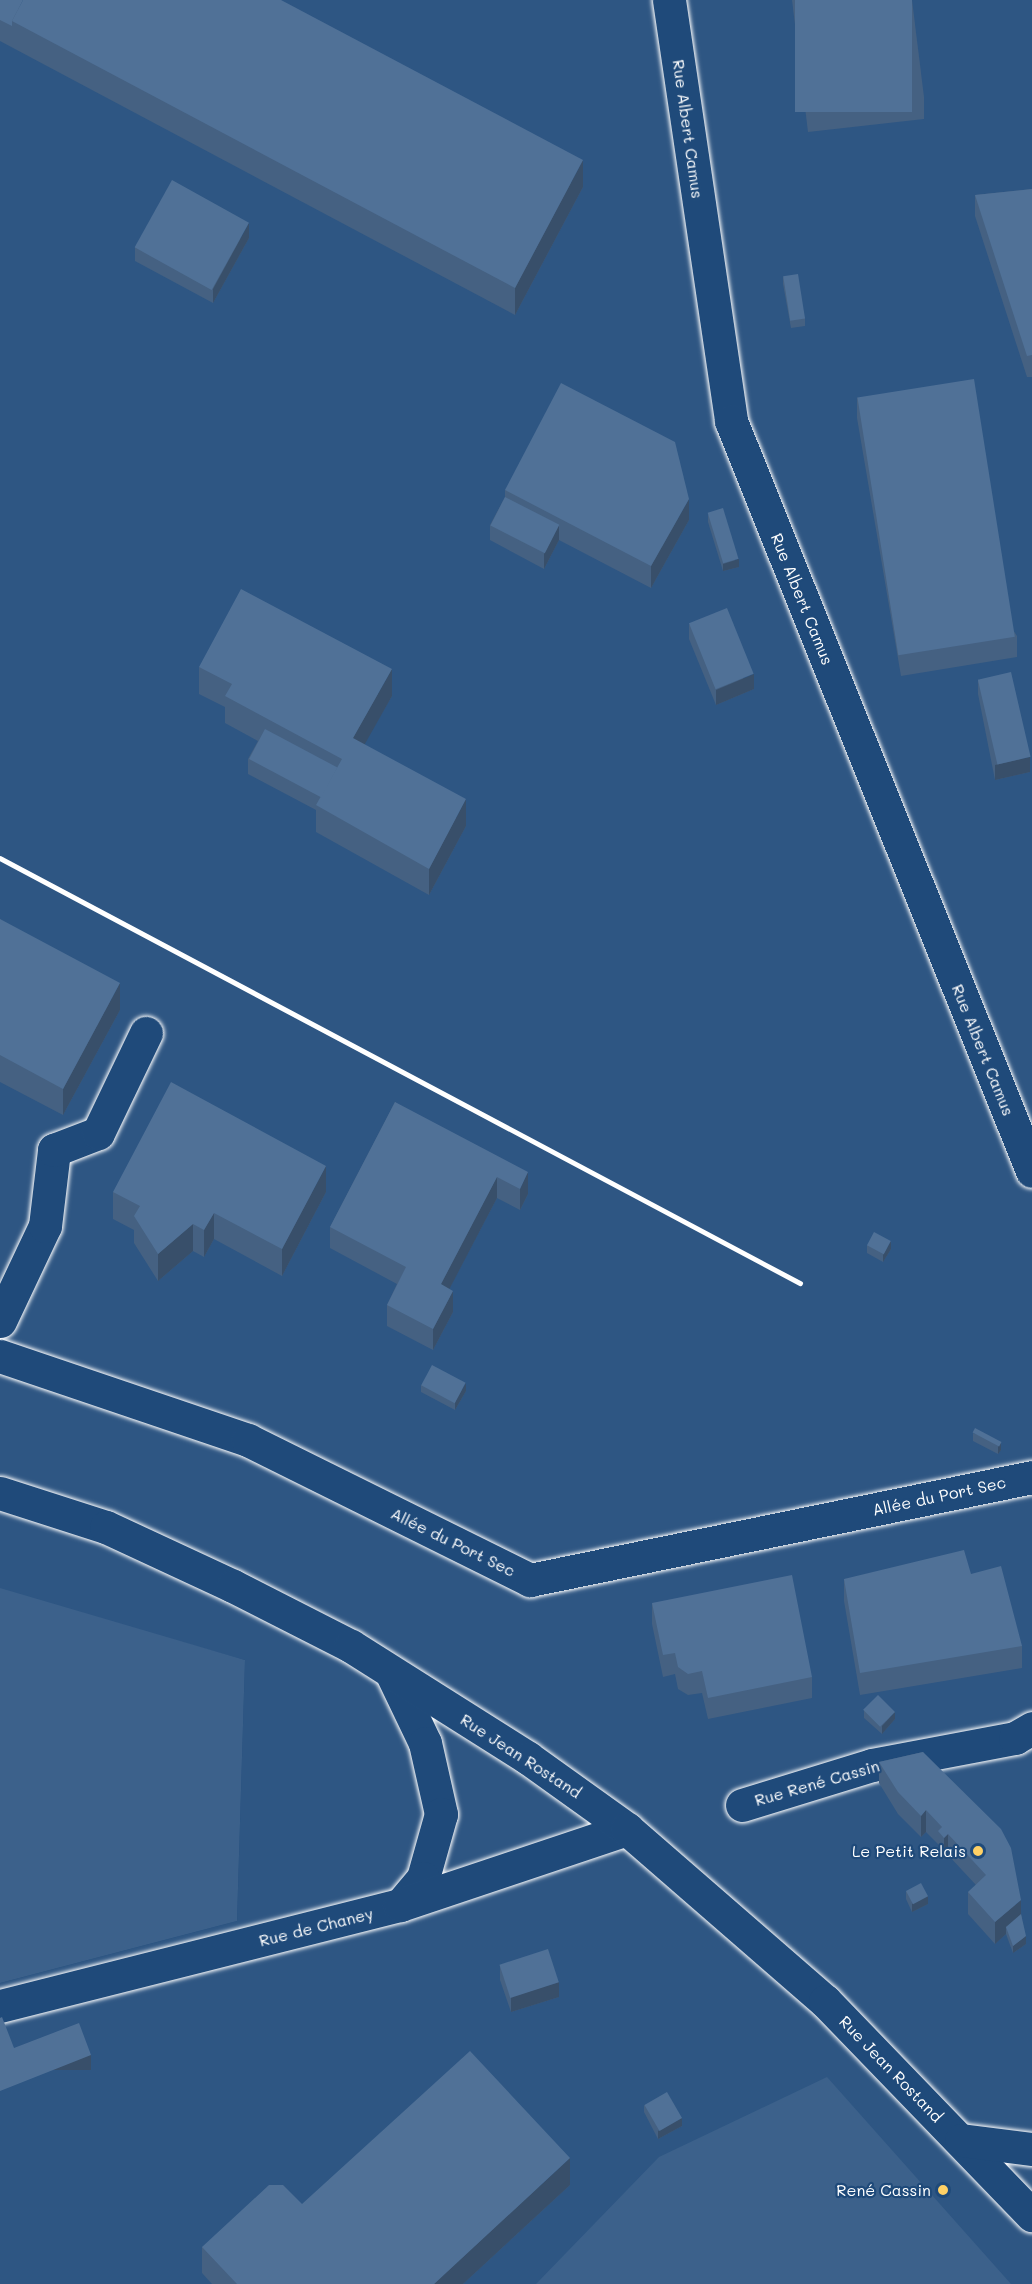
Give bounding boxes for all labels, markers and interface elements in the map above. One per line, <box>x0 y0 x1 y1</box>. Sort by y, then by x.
street label: Rue Albert Camus <box>669 58 707 200</box>
street label: Rue Albert Camus <box>767 530 837 668</box>
street label: Rue Albert Camus <box>948 981 1018 1119</box>
street label: Allée du Port Sec <box>871 1472 1007 1520</box>
street label: Allée du Port Sec <box>388 1504 518 1580</box>
street label: Rue Jean Rostand <box>457 1710 585 1802</box>
street label: Rue René Cassin <box>752 1756 882 1810</box>
place label: Le Petit Relais <box>852 1841 966 1861</box>
marker: Le Petit Relais <box>971 1844 985 1858</box>
street label: Rue de Chaney <box>257 1904 375 1950</box>
street label: Rue Jean Rostand <box>835 2012 947 2126</box>
place label: René Cassin <box>836 2180 931 2200</box>
marker: René Cassin <box>936 2183 950 2197</box>

